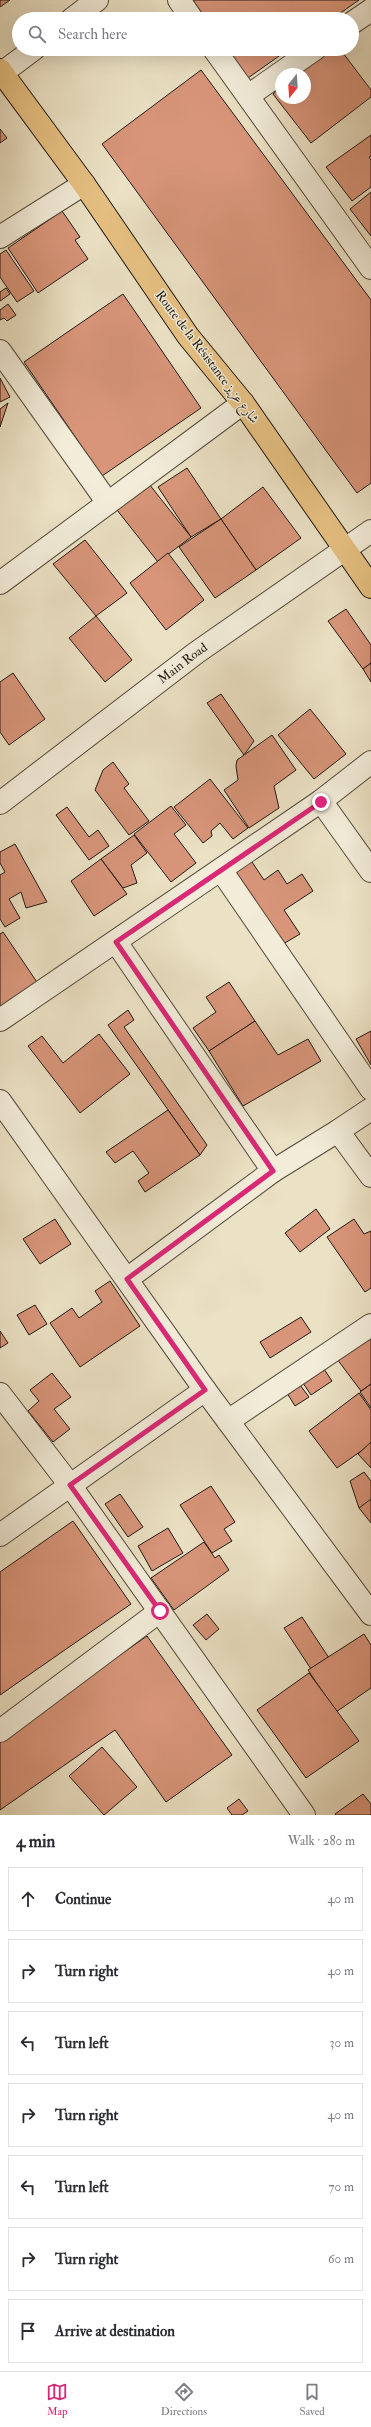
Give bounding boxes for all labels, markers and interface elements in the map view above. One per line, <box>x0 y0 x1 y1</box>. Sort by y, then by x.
search box <box>12 12 359 56</box>
icon: search <box>26 23 48 45</box>
text: Search here <box>58 25 127 44</box>
north arrow <box>275 68 311 104</box>
street label: Route de la Résistance شارع عزيز <box>149 287 262 428</box>
street label: Main Road <box>155 639 211 687</box>
route end <box>312 793 330 811</box>
route start <box>151 1602 169 1620</box>
text: 4 min <box>16 1831 55 1852</box>
text: Walk · 280 m <box>288 1833 355 1849</box>
icon: ahead <box>17 1888 39 1910</box>
text: Continue <box>55 1890 111 1909</box>
text: 40 m <box>328 1891 354 1907</box>
icon: right <box>17 1960 39 1982</box>
text: Turn right <box>55 1962 118 1981</box>
text: 40 m <box>328 1963 354 1979</box>
icon: left <box>17 2032 39 2054</box>
text: Turn left <box>55 2034 109 2053</box>
text: 30 m <box>330 2035 354 2051</box>
icon: right <box>17 2104 39 2126</box>
text: Turn right <box>55 2106 118 2125</box>
text: 40 m <box>328 2107 354 2123</box>
icon: left <box>17 2176 39 2198</box>
text: Turn left <box>55 2178 109 2197</box>
text: 70 m <box>329 2179 354 2195</box>
icon: right <box>17 2248 39 2270</box>
text: Turn right <box>55 2250 118 2269</box>
text: 60 m <box>328 2251 354 2267</box>
icon: arrive <box>17 2320 39 2342</box>
text: Arrive at destination <box>55 2322 175 2341</box>
tab: Map <box>46 2381 68 2418</box>
tab: Directions <box>161 2381 207 2418</box>
tab: Saved <box>300 2381 325 2418</box>

